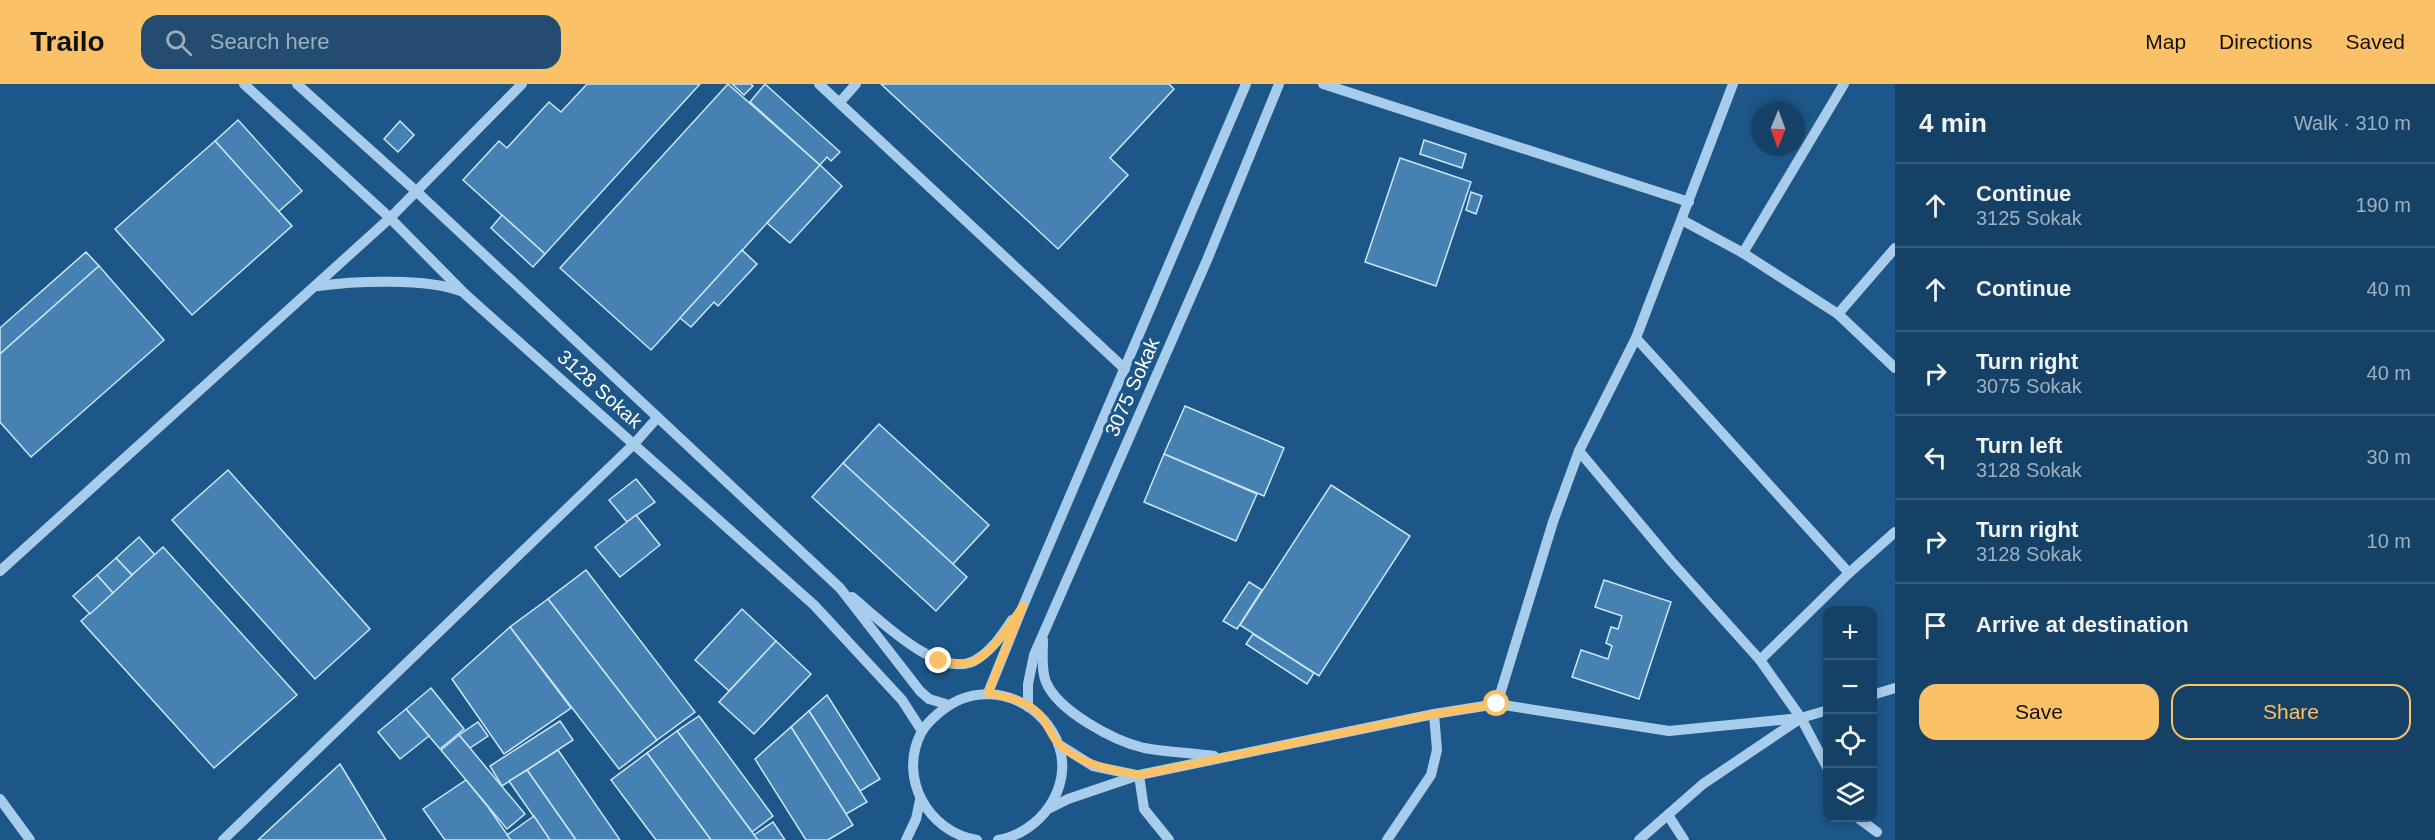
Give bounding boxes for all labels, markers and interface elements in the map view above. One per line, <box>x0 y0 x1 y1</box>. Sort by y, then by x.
search box <box>141 15 561 69</box>
text: Trailo <box>30 26 105 57</box>
icon: search <box>162 26 195 59</box>
text: Search here <box>210 29 330 54</box>
text: Map <box>2145 30 2186 53</box>
text: Directions <box>2219 30 2312 53</box>
text: Saved <box>2345 30 2405 53</box>
north arrow <box>1751 102 1805 156</box>
text: 4 min <box>1919 108 1987 138</box>
text: Walk · 310 m <box>2294 112 2411 134</box>
text: Continue <box>1976 181 2071 206</box>
icon: ahead <box>1919 189 1952 222</box>
text: 190 m <box>2355 194 2411 216</box>
text: 3125 Sokak <box>1976 207 2082 229</box>
icon: ahead <box>1919 273 1952 306</box>
text: Continue <box>1976 276 2071 301</box>
text: 40 m <box>2367 278 2411 300</box>
street label: 3075 Sokak <box>1100 333 1164 440</box>
street label: 3128 Sokak <box>553 345 647 433</box>
text: Turn right <box>1976 349 2078 374</box>
icon: right <box>1919 357 1952 390</box>
text: 40 m <box>2367 362 2411 384</box>
text: 3075 Sokak <box>1976 375 2082 397</box>
text: Turn left <box>1976 433 2062 458</box>
icon: left <box>1919 441 1952 474</box>
text: 30 m <box>2367 446 2411 468</box>
text: 3128 Sokak <box>1976 459 2082 481</box>
text: Turn right <box>1976 517 2078 542</box>
icon: right <box>1919 525 1952 558</box>
text: 10 m <box>2367 530 2411 552</box>
text: 3128 Sokak <box>1976 543 2082 565</box>
map controls <box>1823 606 1877 822</box>
button: + <box>1823 606 1877 660</box>
icon: arrive <box>1919 609 1952 642</box>
text: Arrive at destination <box>1976 612 2189 637</box>
route end <box>925 647 951 673</box>
button: − <box>1823 660 1877 714</box>
button: Save <box>1919 684 2159 740</box>
button: Share <box>2171 684 2411 740</box>
route start <box>1483 690 1509 716</box>
button: locate <box>1823 714 1877 768</box>
button: layers <box>1823 768 1877 822</box>

